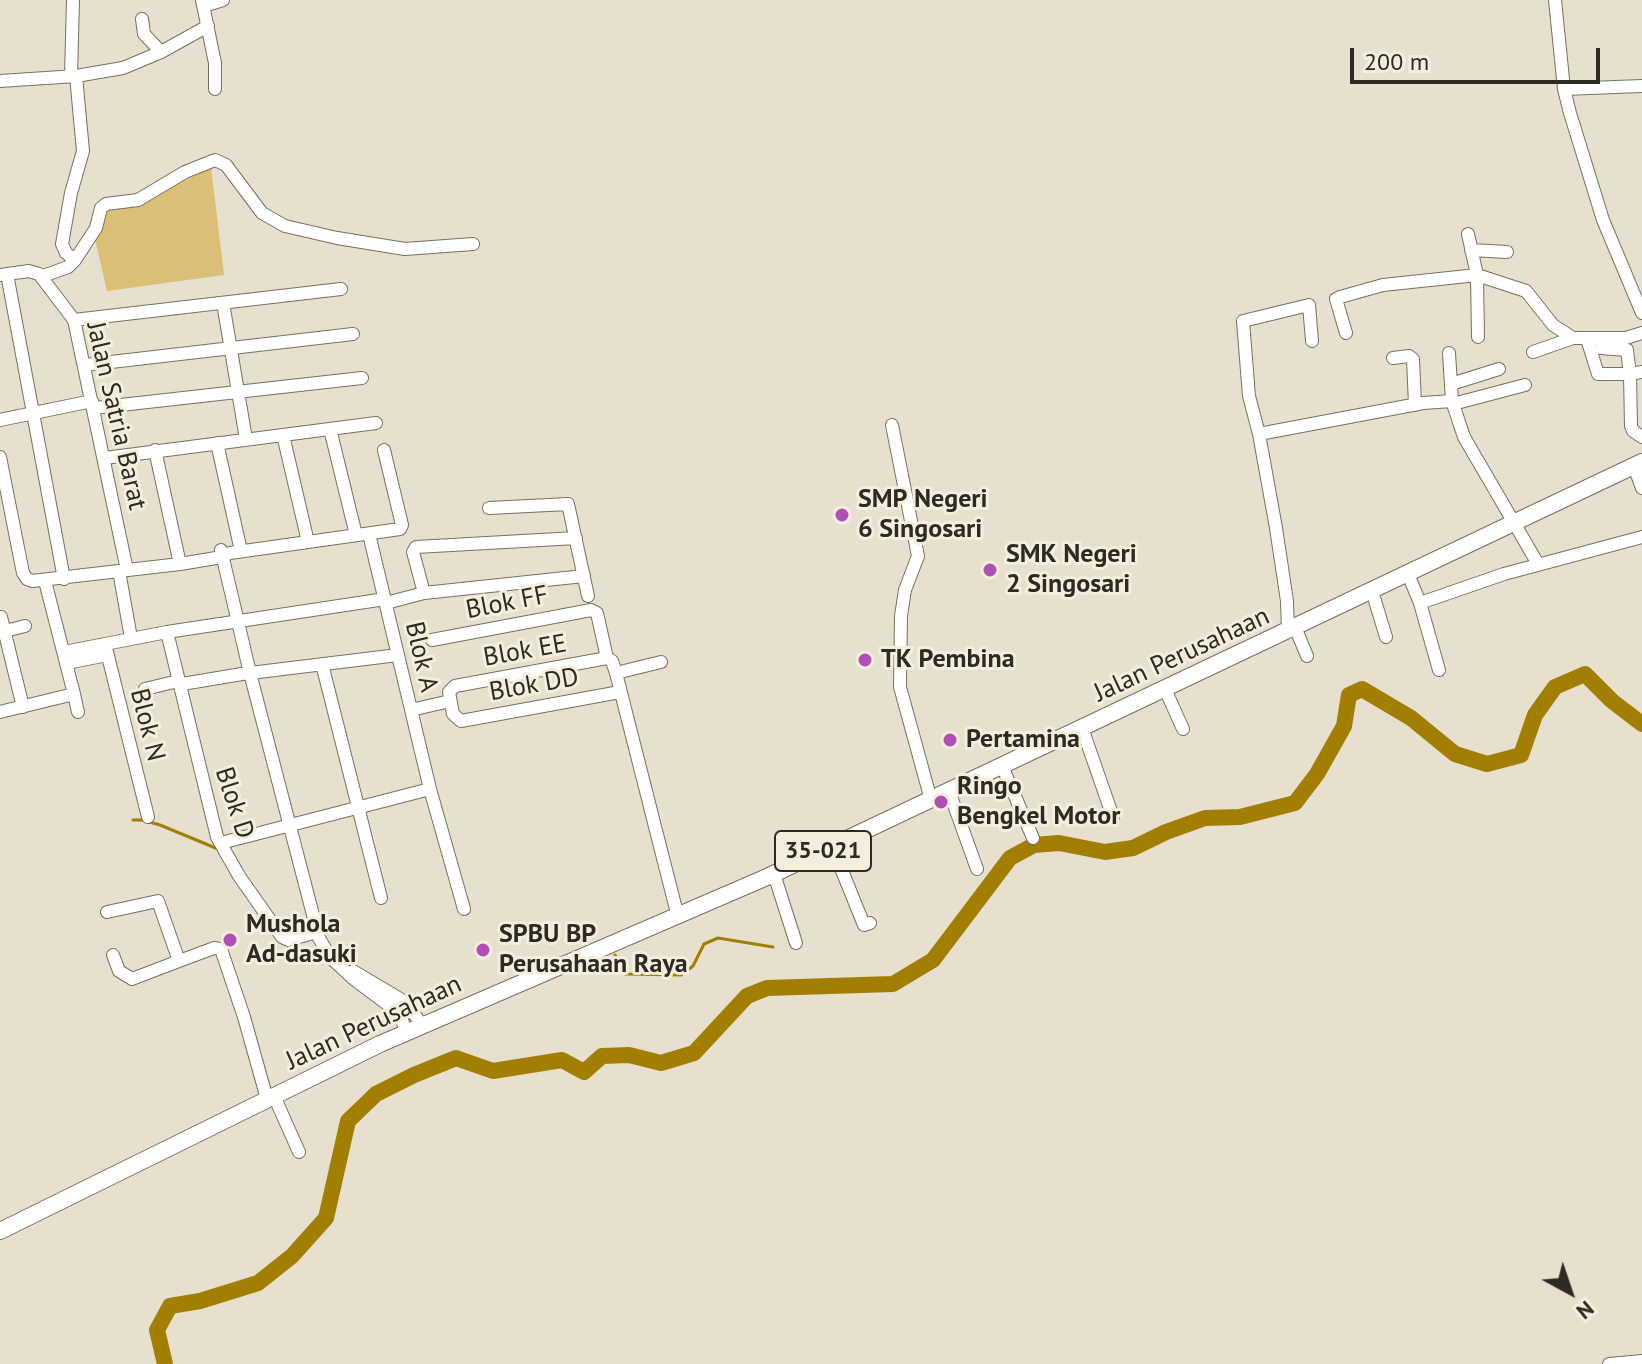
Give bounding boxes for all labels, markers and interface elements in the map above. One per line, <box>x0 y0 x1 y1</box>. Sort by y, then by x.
scale bar <box>1354 32 1604 82</box>
text: 200 m <box>1364 46 1429 77</box>
street label: Jalan Satria Barat <box>79 319 153 513</box>
place label: SMP Negeri 6 Singosari <box>858 484 987 546</box>
marker: SMP Negeri 6 Singosari <box>833 506 851 524</box>
place label: SMK Negeri 2 Singosari <box>1006 539 1137 600</box>
marker: SMK Negeri 2 Singosari <box>981 561 999 579</box>
street label: Blok FF <box>463 580 551 626</box>
street label: Jalan Perusahaan <box>1089 601 1275 709</box>
street label: Blok A <box>398 619 444 695</box>
street label: Blok EE <box>481 628 569 674</box>
place label: TK Pembina <box>881 644 1015 676</box>
marker: TK Pembina <box>856 651 874 669</box>
street label: Blok DD <box>487 662 581 708</box>
street label: Blok N <box>123 686 171 764</box>
place label: Pertamina <box>966 724 1080 756</box>
marker: Pertamina <box>941 731 959 749</box>
street label: Blok D <box>208 763 260 843</box>
place label: Ringo Bengkel Motor <box>957 771 1120 832</box>
marker: Ringo Bengkel Motor <box>932 793 950 811</box>
road number: 35-021 <box>775 831 871 871</box>
place label: Mushola Ad-dasuki <box>246 909 357 970</box>
place label: SPBU BP Perusahaan Raya <box>499 919 688 980</box>
marker: Mushola Ad-dasuki <box>221 931 239 949</box>
marker: SPBU BP Perusahaan Raya <box>474 941 492 959</box>
street label: Jalan Perusahaan <box>281 969 467 1077</box>
north arrow <box>1530 1252 1610 1332</box>
text: N <box>1571 1295 1600 1326</box>

